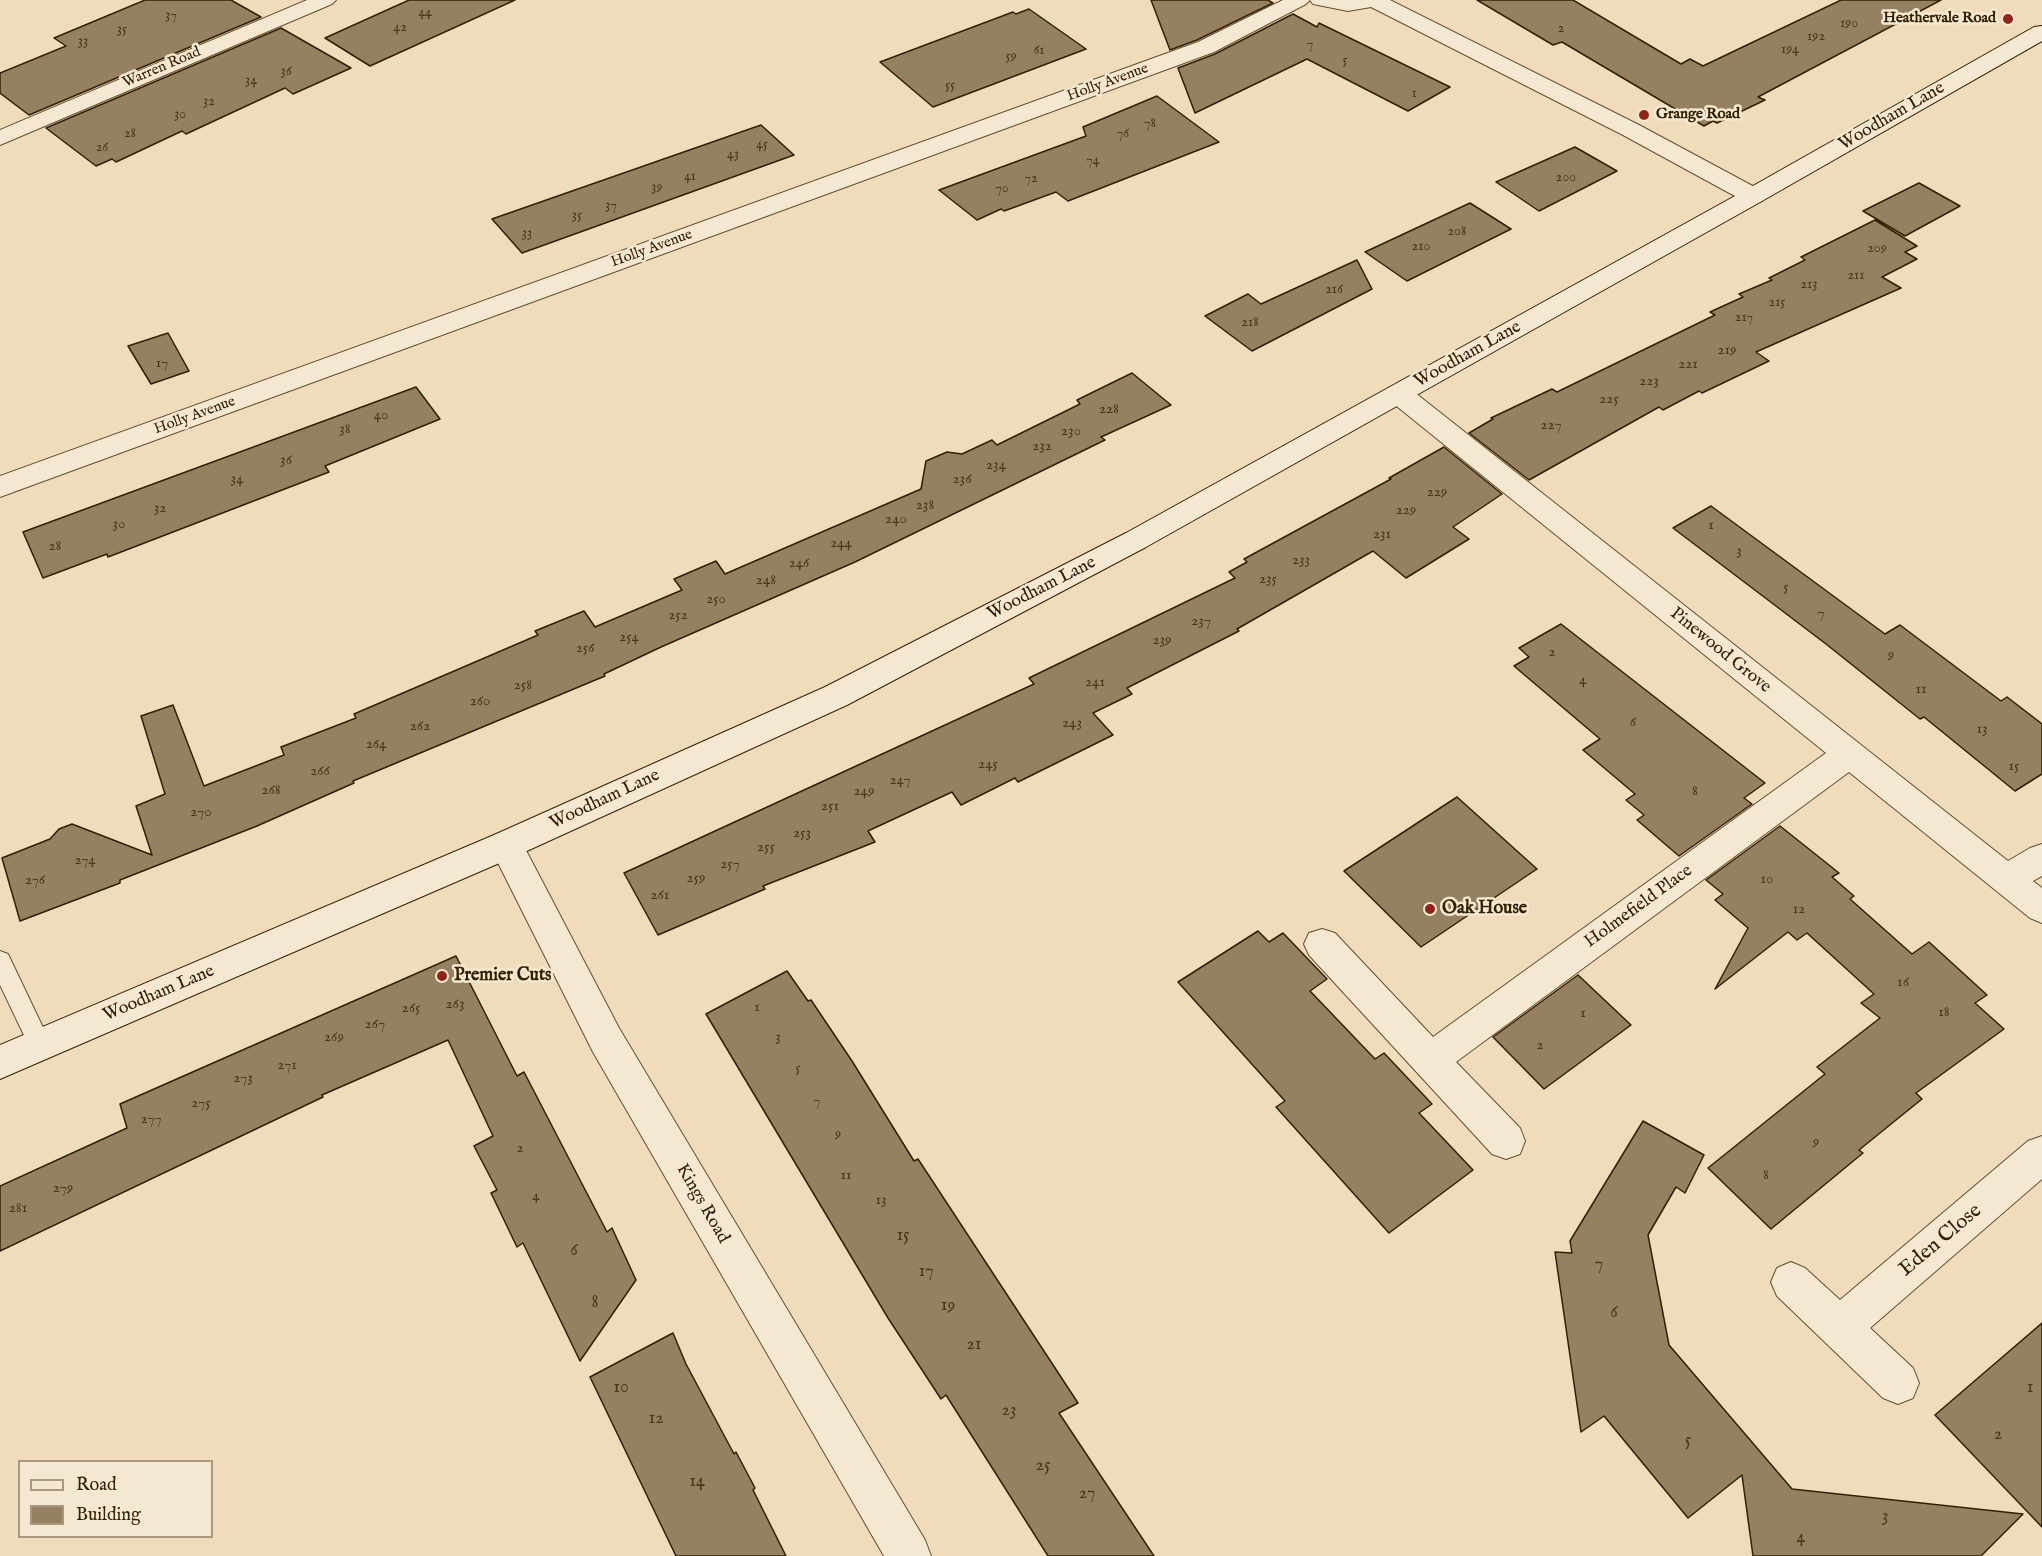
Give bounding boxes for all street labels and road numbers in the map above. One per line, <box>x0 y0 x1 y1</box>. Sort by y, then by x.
street label: Warren Road <box>120 44 204 92</box>
street label: Holly Avenue <box>1065 60 1151 106</box>
street label: Woodham Lane <box>1835 78 1949 156</box>
street label: Holly Avenue <box>609 226 695 272</box>
street label: Woodham Lane <box>1411 317 1525 393</box>
street label: Holly Avenue <box>152 393 238 439</box>
street label: Woodham Lane <box>984 552 1100 626</box>
street label: Pinewood Grove <box>1665 603 1775 699</box>
street label: Woodham Lane <box>547 765 663 835</box>
street label: Holmefield Place <box>1581 861 1697 953</box>
street label: Woodham Lane <box>100 961 218 1027</box>
street label: Kings Road <box>671 1160 733 1248</box>
street label: Eden Close <box>1895 1199 1987 1283</box>

